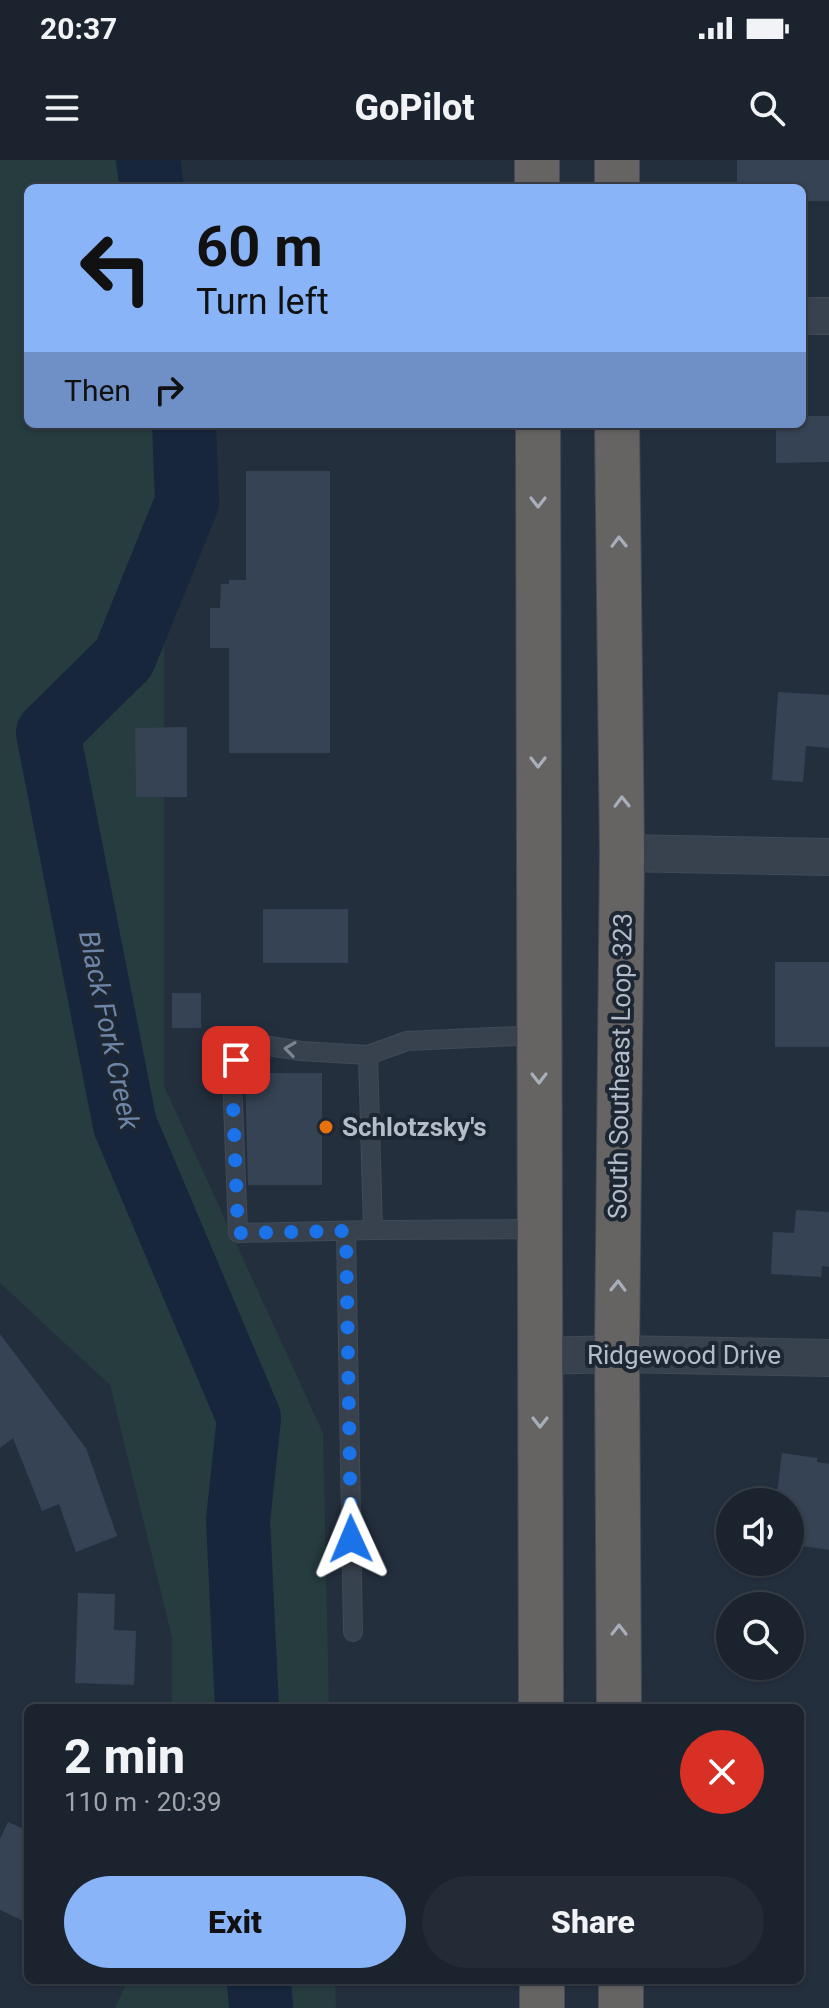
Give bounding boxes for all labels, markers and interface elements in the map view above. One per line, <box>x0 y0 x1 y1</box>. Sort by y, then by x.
text: 20:37 <box>40 11 117 46</box>
icon: menu <box>40 86 84 130</box>
icon: search <box>745 86 789 130</box>
text: GoPilot <box>354 87 475 129</box>
text: 60 m <box>196 214 323 280</box>
icon: left <box>64 216 168 320</box>
text: Turn left <box>196 281 329 323</box>
icon: right <box>147 368 191 412</box>
text: Then <box>64 373 131 408</box>
one-way arrow <box>529 496 547 509</box>
one-way arrow <box>610 535 627 548</box>
one-way arrow <box>529 756 547 769</box>
one-way arrow <box>613 795 631 808</box>
street label: South Southeast Loop 323 <box>602 913 638 1219</box>
water label: Black Fork Creek <box>72 928 146 1134</box>
pin <box>202 1026 270 1094</box>
icon: arrive <box>214 1038 258 1082</box>
one-way arrow <box>284 1041 297 1058</box>
one-way arrow <box>530 1072 548 1085</box>
place label: Schlotzsky's <box>342 1112 487 1142</box>
marker: Schlotzsky's <box>317 1118 335 1136</box>
one-way arrow <box>609 1279 627 1292</box>
street label: Ridgewood Drive <box>587 1340 781 1370</box>
one-way arrow <box>531 1416 548 1429</box>
map controls <box>716 1488 804 1680</box>
button: sound <box>716 1488 804 1576</box>
position arrow <box>309 1497 393 1581</box>
button: search <box>716 1592 804 1680</box>
one-way arrow <box>610 1623 628 1636</box>
text: 2 min <box>64 1728 185 1785</box>
button: close <box>680 1730 764 1814</box>
text: 110 m · 20:39 <box>64 1787 222 1817</box>
button: Exit <box>64 1876 406 1968</box>
button: Share <box>422 1876 764 1968</box>

